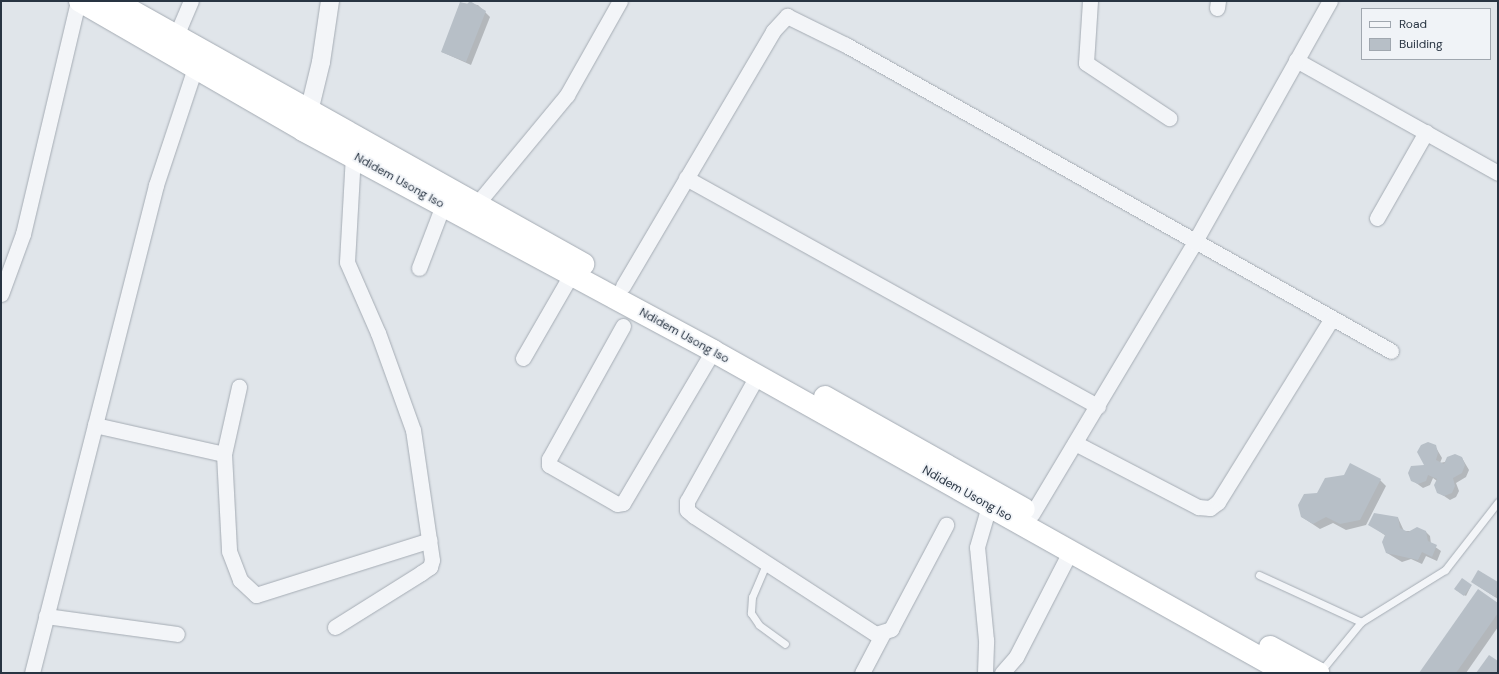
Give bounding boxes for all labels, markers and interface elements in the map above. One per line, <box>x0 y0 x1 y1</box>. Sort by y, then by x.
legend <box>1361 8 1491 60</box>
text: Road <box>1399 16 1427 32</box>
text: Building <box>1399 36 1443 52</box>
street label: Ndidem Usong Iso <box>351 150 447 212</box>
street label: Ndidem Usong Iso <box>636 305 732 367</box>
street label: Ndidem Usong Iso <box>919 463 1015 525</box>

